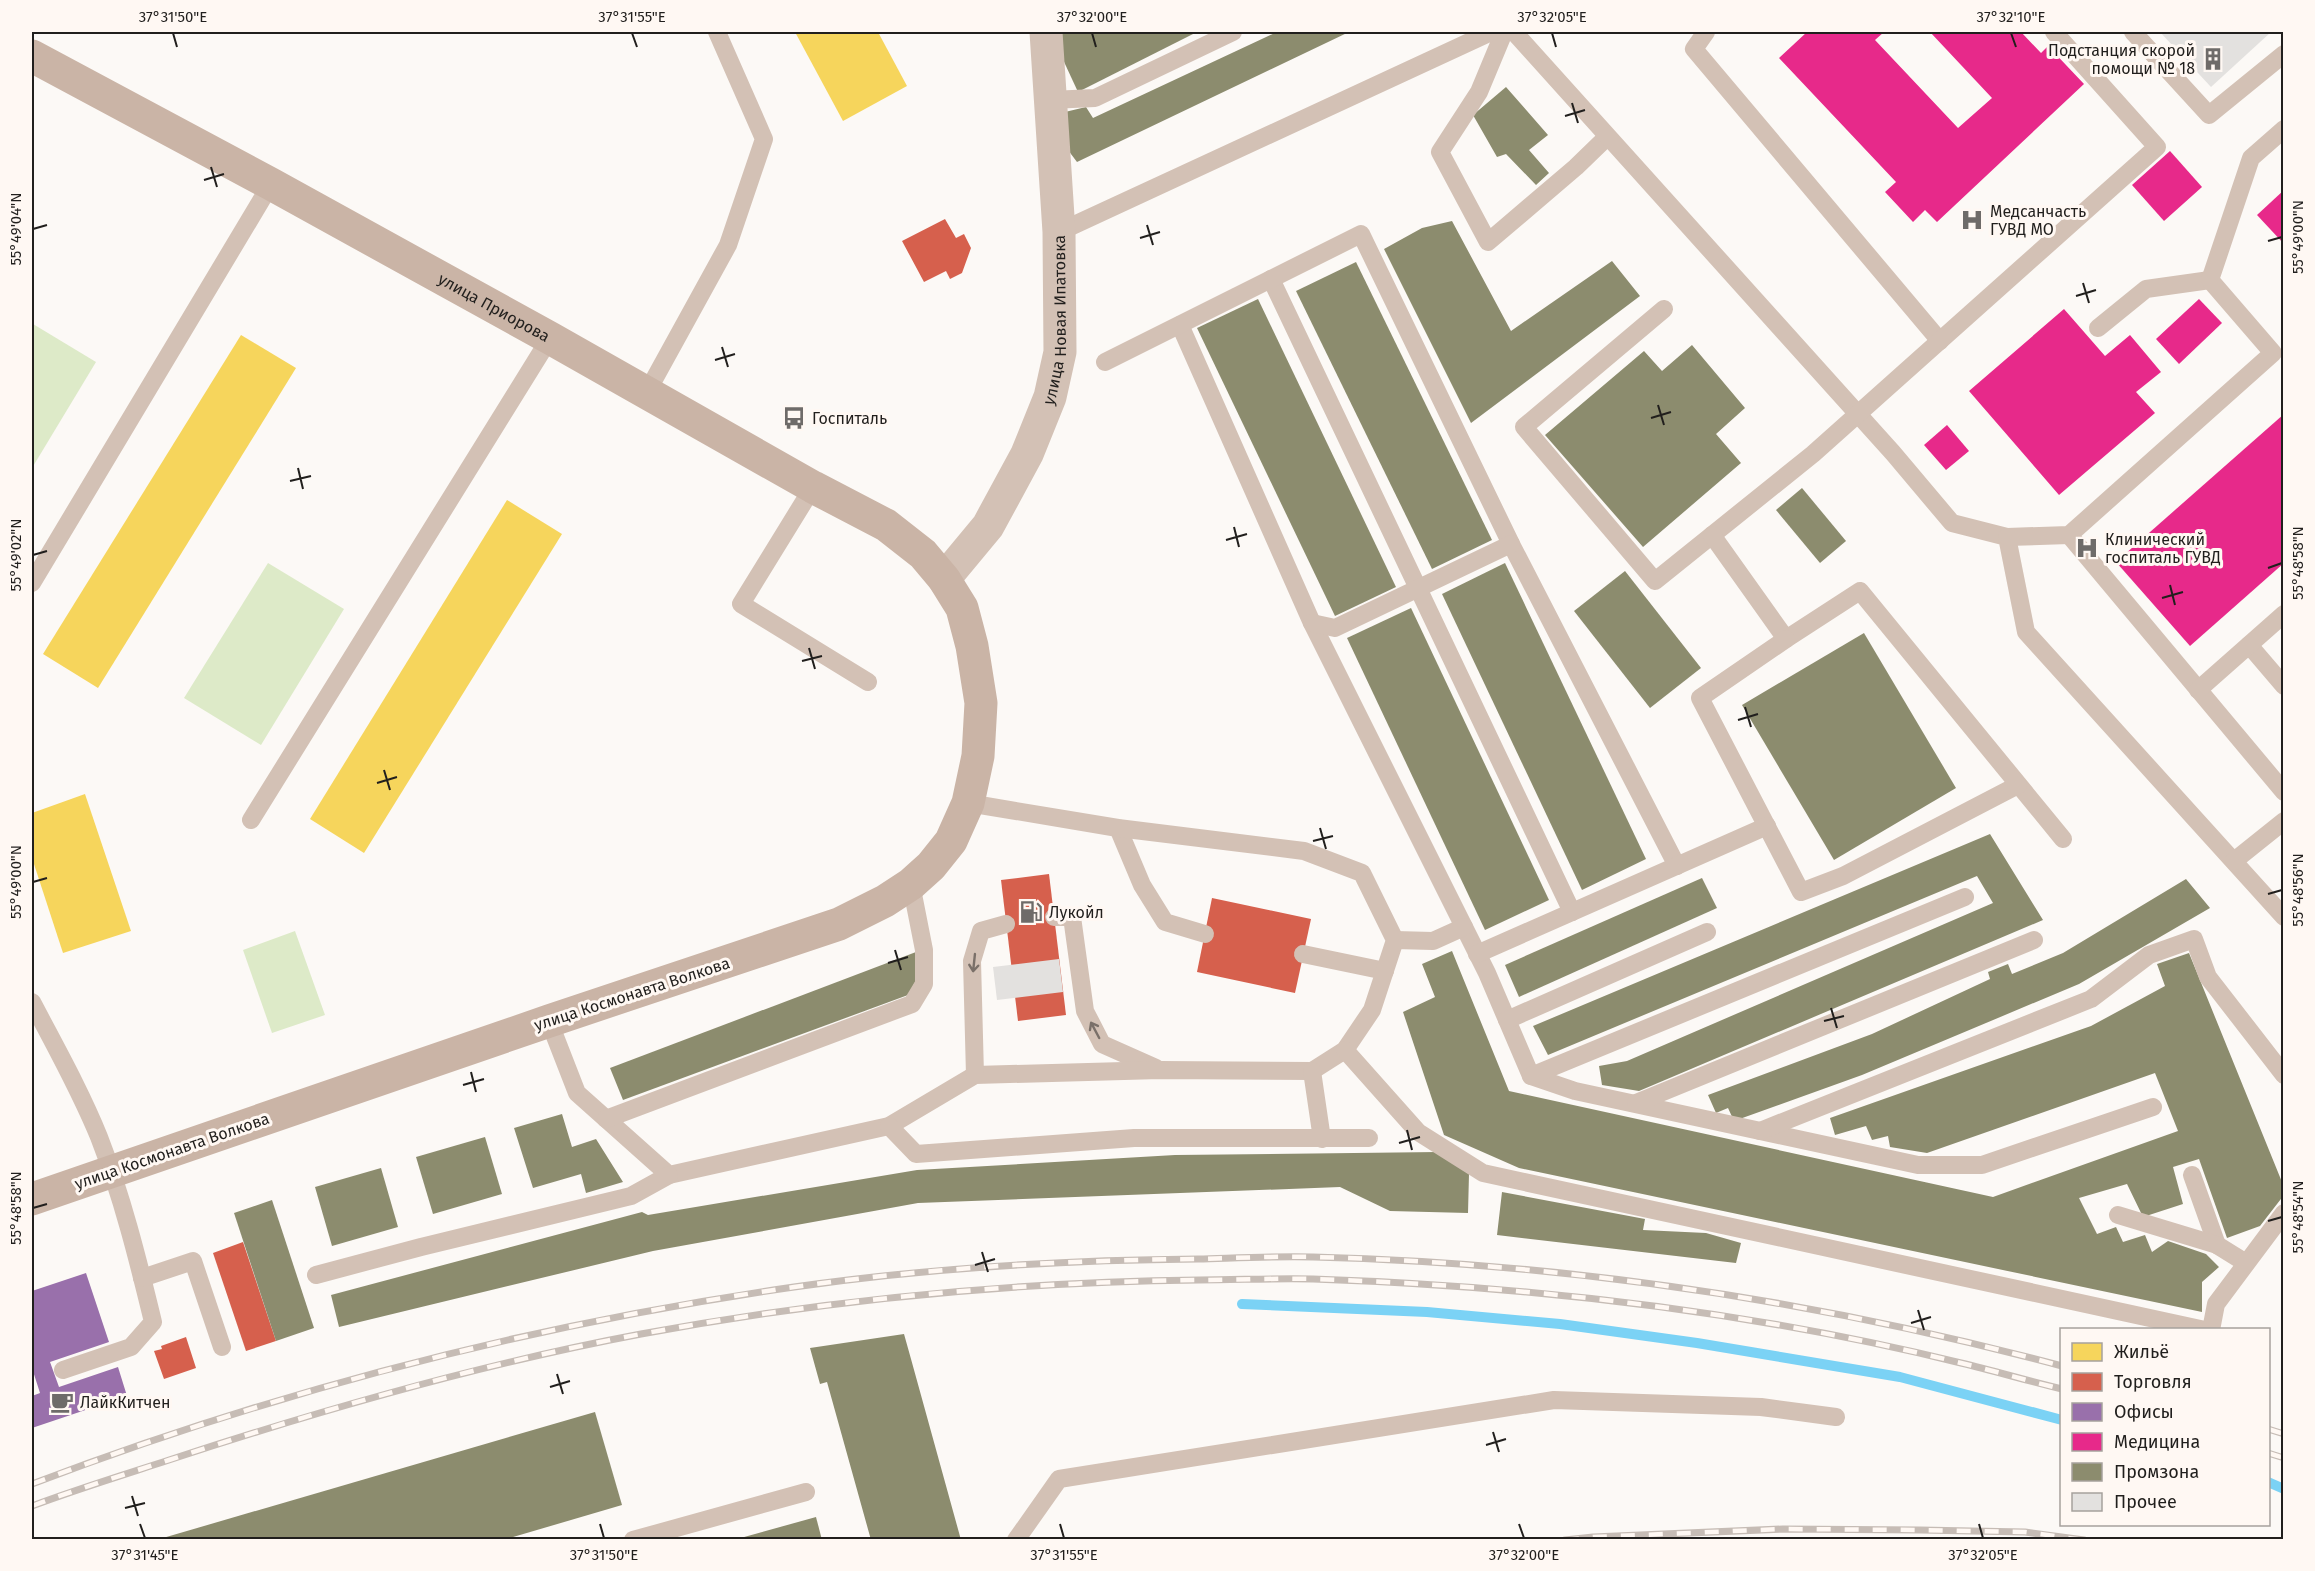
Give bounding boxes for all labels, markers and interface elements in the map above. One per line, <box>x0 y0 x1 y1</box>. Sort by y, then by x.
text: 37°31'50"E <box>139 8 207 26</box>
text: 37°31'55"E <box>598 8 666 26</box>
text: 37°32'00"E <box>1057 8 1127 26</box>
text: 37°32'05"E <box>1517 8 1587 26</box>
text: 37°32'10"E <box>1977 8 2045 26</box>
place label: Подстанция скорой помощи № 18 <box>2048 41 2195 78</box>
building icon: Подстанция скорой помощи № 18 <box>2200 46 2226 72</box>
text: 55°49'04"N <box>7 192 25 266</box>
text: 55°49'00"N <box>2289 200 2307 274</box>
place label: Медсанчасть ГУВД МО <box>1990 202 2086 239</box>
hospital icon: Медсанчасть ГУВД МО <box>1959 207 1985 233</box>
street label: улица Новая Ипатовка <box>1038 235 1070 408</box>
street label: улица Приорова <box>435 269 553 346</box>
bus stop icon: Госпиталь <box>781 405 807 431</box>
place label: Госпиталь <box>812 409 887 428</box>
text: 55°49'02"N <box>7 518 25 592</box>
text: 55°48'58"N <box>2289 526 2307 600</box>
place label: Клинический госпиталь ГУВД <box>2105 530 2221 567</box>
hospital icon: Клинический госпиталь ГУВД <box>2074 535 2100 561</box>
text: 55°49'00"N <box>7 845 25 919</box>
text: 55°48'56"N <box>2289 853 2307 927</box>
fuel station icon: Лукойл <box>1018 899 1044 925</box>
place label: Лукойл <box>1049 903 1104 922</box>
one-way arrow <box>968 952 979 972</box>
street label: улица Космонавта Волкова <box>532 953 732 1035</box>
one-way arrow <box>1089 1022 1100 1040</box>
street label: улица Космонавта Волкова <box>72 1109 272 1193</box>
text: 55°48'58"N <box>7 1171 25 1245</box>
text: 55°48'54"N <box>2289 1181 2307 1253</box>
legend <box>2060 1328 2270 1526</box>
text: Жильё <box>2114 1341 2169 1363</box>
text: Торговля <box>2114 1371 2192 1393</box>
cafe icon: ЛайкКитчен <box>49 1389 75 1415</box>
place label: ЛайкКитчен <box>80 1393 170 1412</box>
text: Офисы <box>2114 1401 2174 1423</box>
text: Медицина <box>2114 1431 2200 1453</box>
text: Промзона <box>2114 1461 2199 1483</box>
text: Прочее <box>2114 1491 2177 1513</box>
text: 37°31'45"E <box>111 1546 179 1564</box>
text: 37°31'50"E <box>570 1546 638 1564</box>
text: 37°31'55"E <box>1030 1546 1098 1564</box>
text: 37°32'00"E <box>1489 1546 1559 1564</box>
text: 37°32'05"E <box>1948 1546 2018 1564</box>

